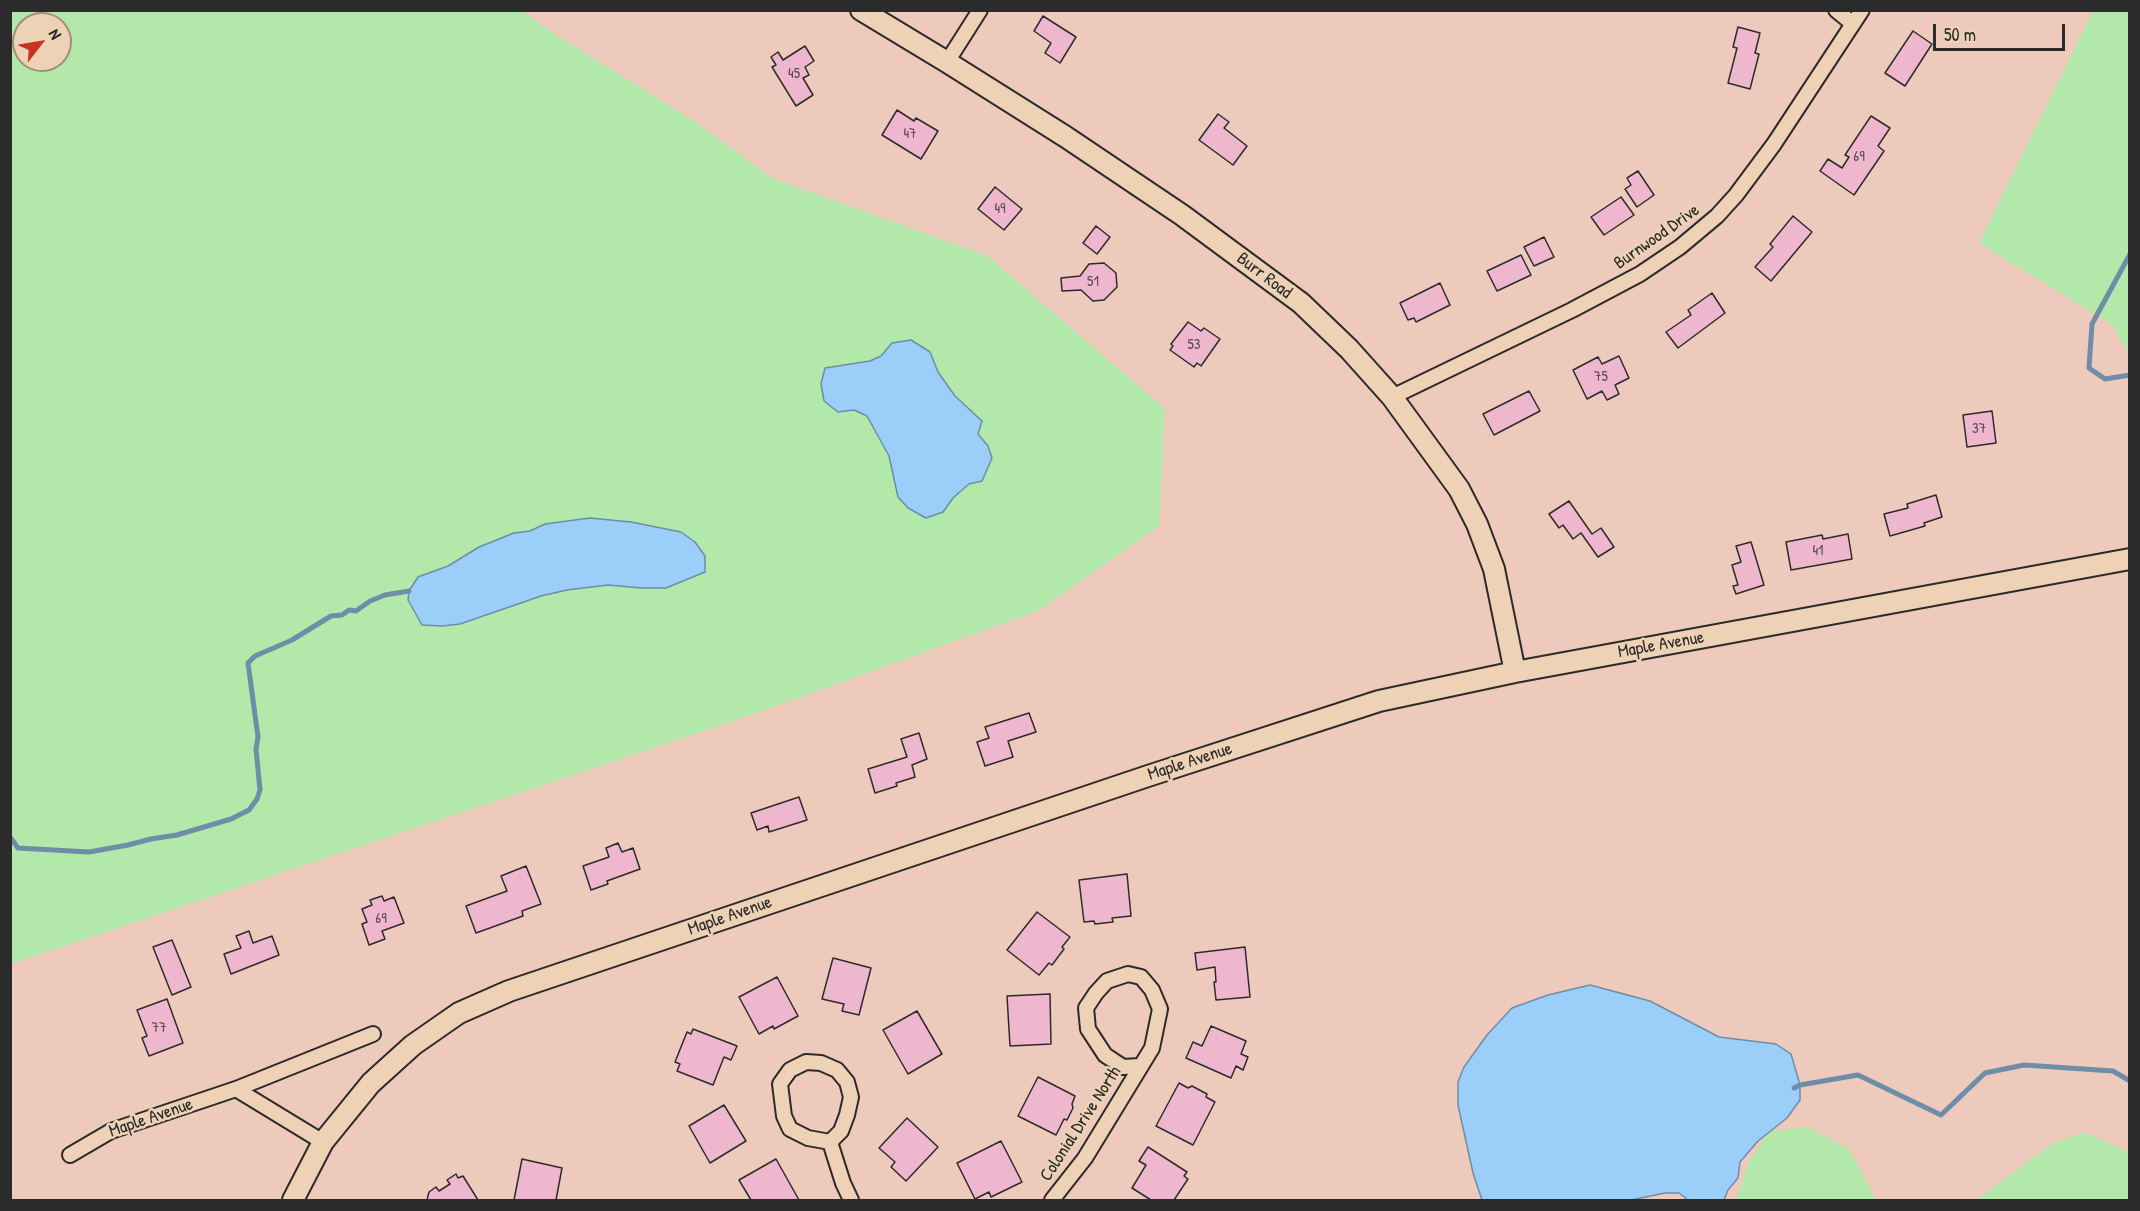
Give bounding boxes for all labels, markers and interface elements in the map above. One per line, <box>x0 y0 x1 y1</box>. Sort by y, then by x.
north arrow <box>12 12 72 72</box>
scale bar <box>1936 12 2068 50</box>
text: 50 m <box>1944 22 1976 47</box>
text: N <box>44 24 67 43</box>
house number: 45 <box>788 65 800 83</box>
house number: 47 <box>903 125 917 143</box>
house number: 69 <box>1853 148 1865 166</box>
house number: 49 <box>994 200 1006 218</box>
street label: Burnwood Drive <box>1610 200 1704 274</box>
street label: Burr Road <box>1232 248 1296 304</box>
house number: 51 <box>1087 273 1099 291</box>
house number: 53 <box>1187 336 1201 354</box>
house number: 75 <box>1594 368 1608 386</box>
house number: 37 <box>1972 420 1986 438</box>
house number: 41 <box>1812 542 1824 560</box>
street label: Maple Avenue <box>1616 627 1706 663</box>
street label: Maple Avenue <box>1145 738 1235 786</box>
street label: Maple Avenue <box>685 892 775 940</box>
house number: 69 <box>375 910 387 928</box>
house number: 77 <box>152 1019 166 1037</box>
street label: Colonial Drive North <box>1036 1062 1126 1186</box>
street label: Maple Avenue <box>106 1094 196 1142</box>

